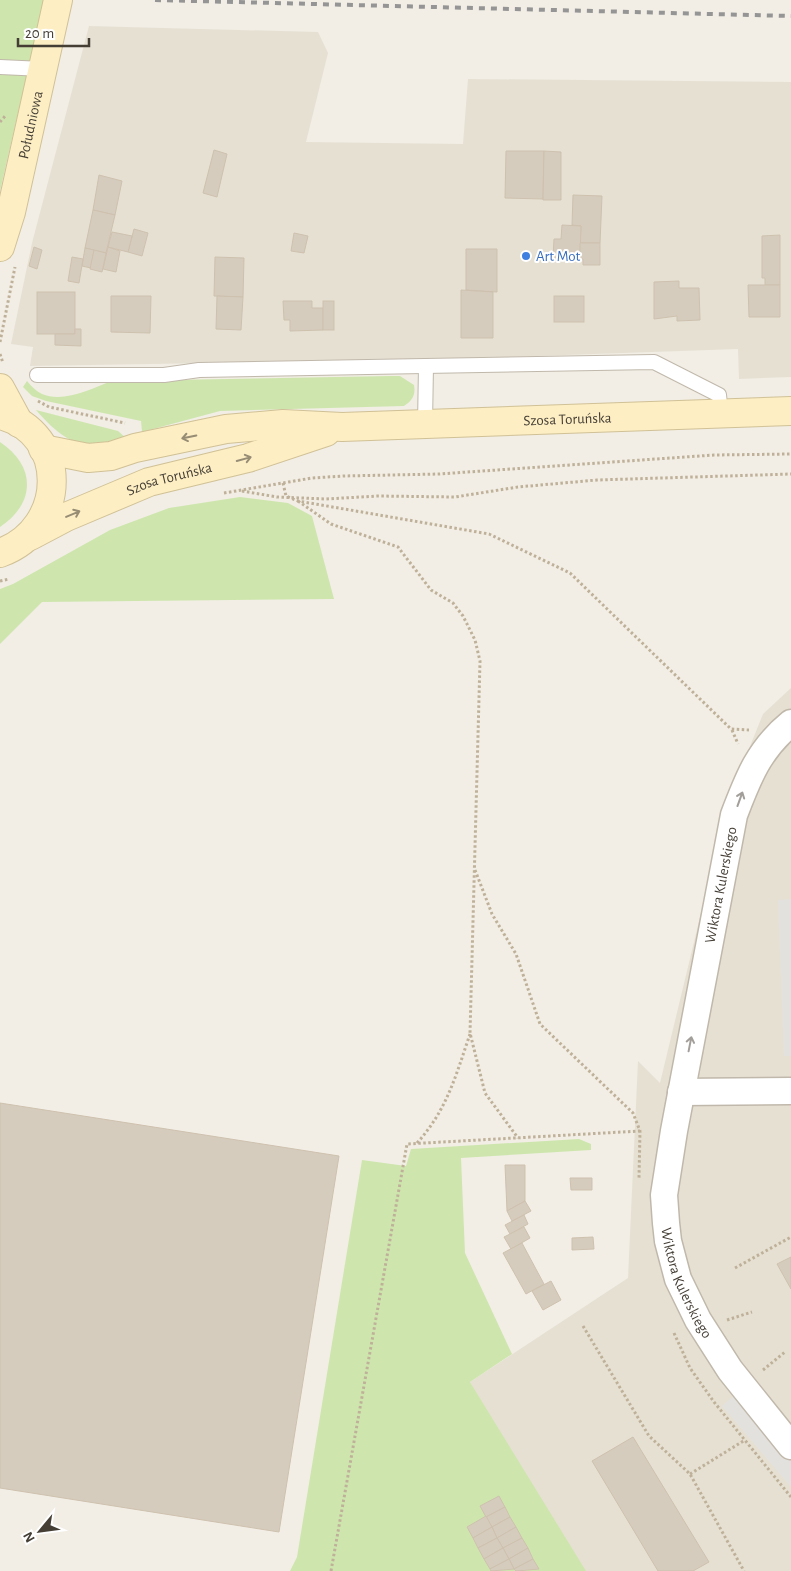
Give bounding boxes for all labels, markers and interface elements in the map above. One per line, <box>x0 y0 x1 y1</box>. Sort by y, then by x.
scale bar <box>18 15 89 47</box>
text: 20 m <box>25 26 54 41</box>
street label: Południowa <box>16 89 45 160</box>
place label: Art Mot <box>536 249 581 264</box>
marker: Art Mot <box>520 250 532 262</box>
street label: Szosa Toruńska <box>523 410 612 428</box>
one-way arrow <box>182 433 198 442</box>
one-way arrow <box>235 453 251 463</box>
street label: Szosa Toruńska <box>124 460 213 498</box>
one-way arrow <box>65 509 80 519</box>
one-way arrow <box>736 792 745 807</box>
street label: Wiktora Kulerskiego <box>702 826 740 944</box>
one-way arrow <box>686 1036 696 1052</box>
street label: Wiktora Kulerskiego <box>659 1227 715 1341</box>
north arrow <box>15 1506 65 1556</box>
text: N <box>21 1529 38 1544</box>

